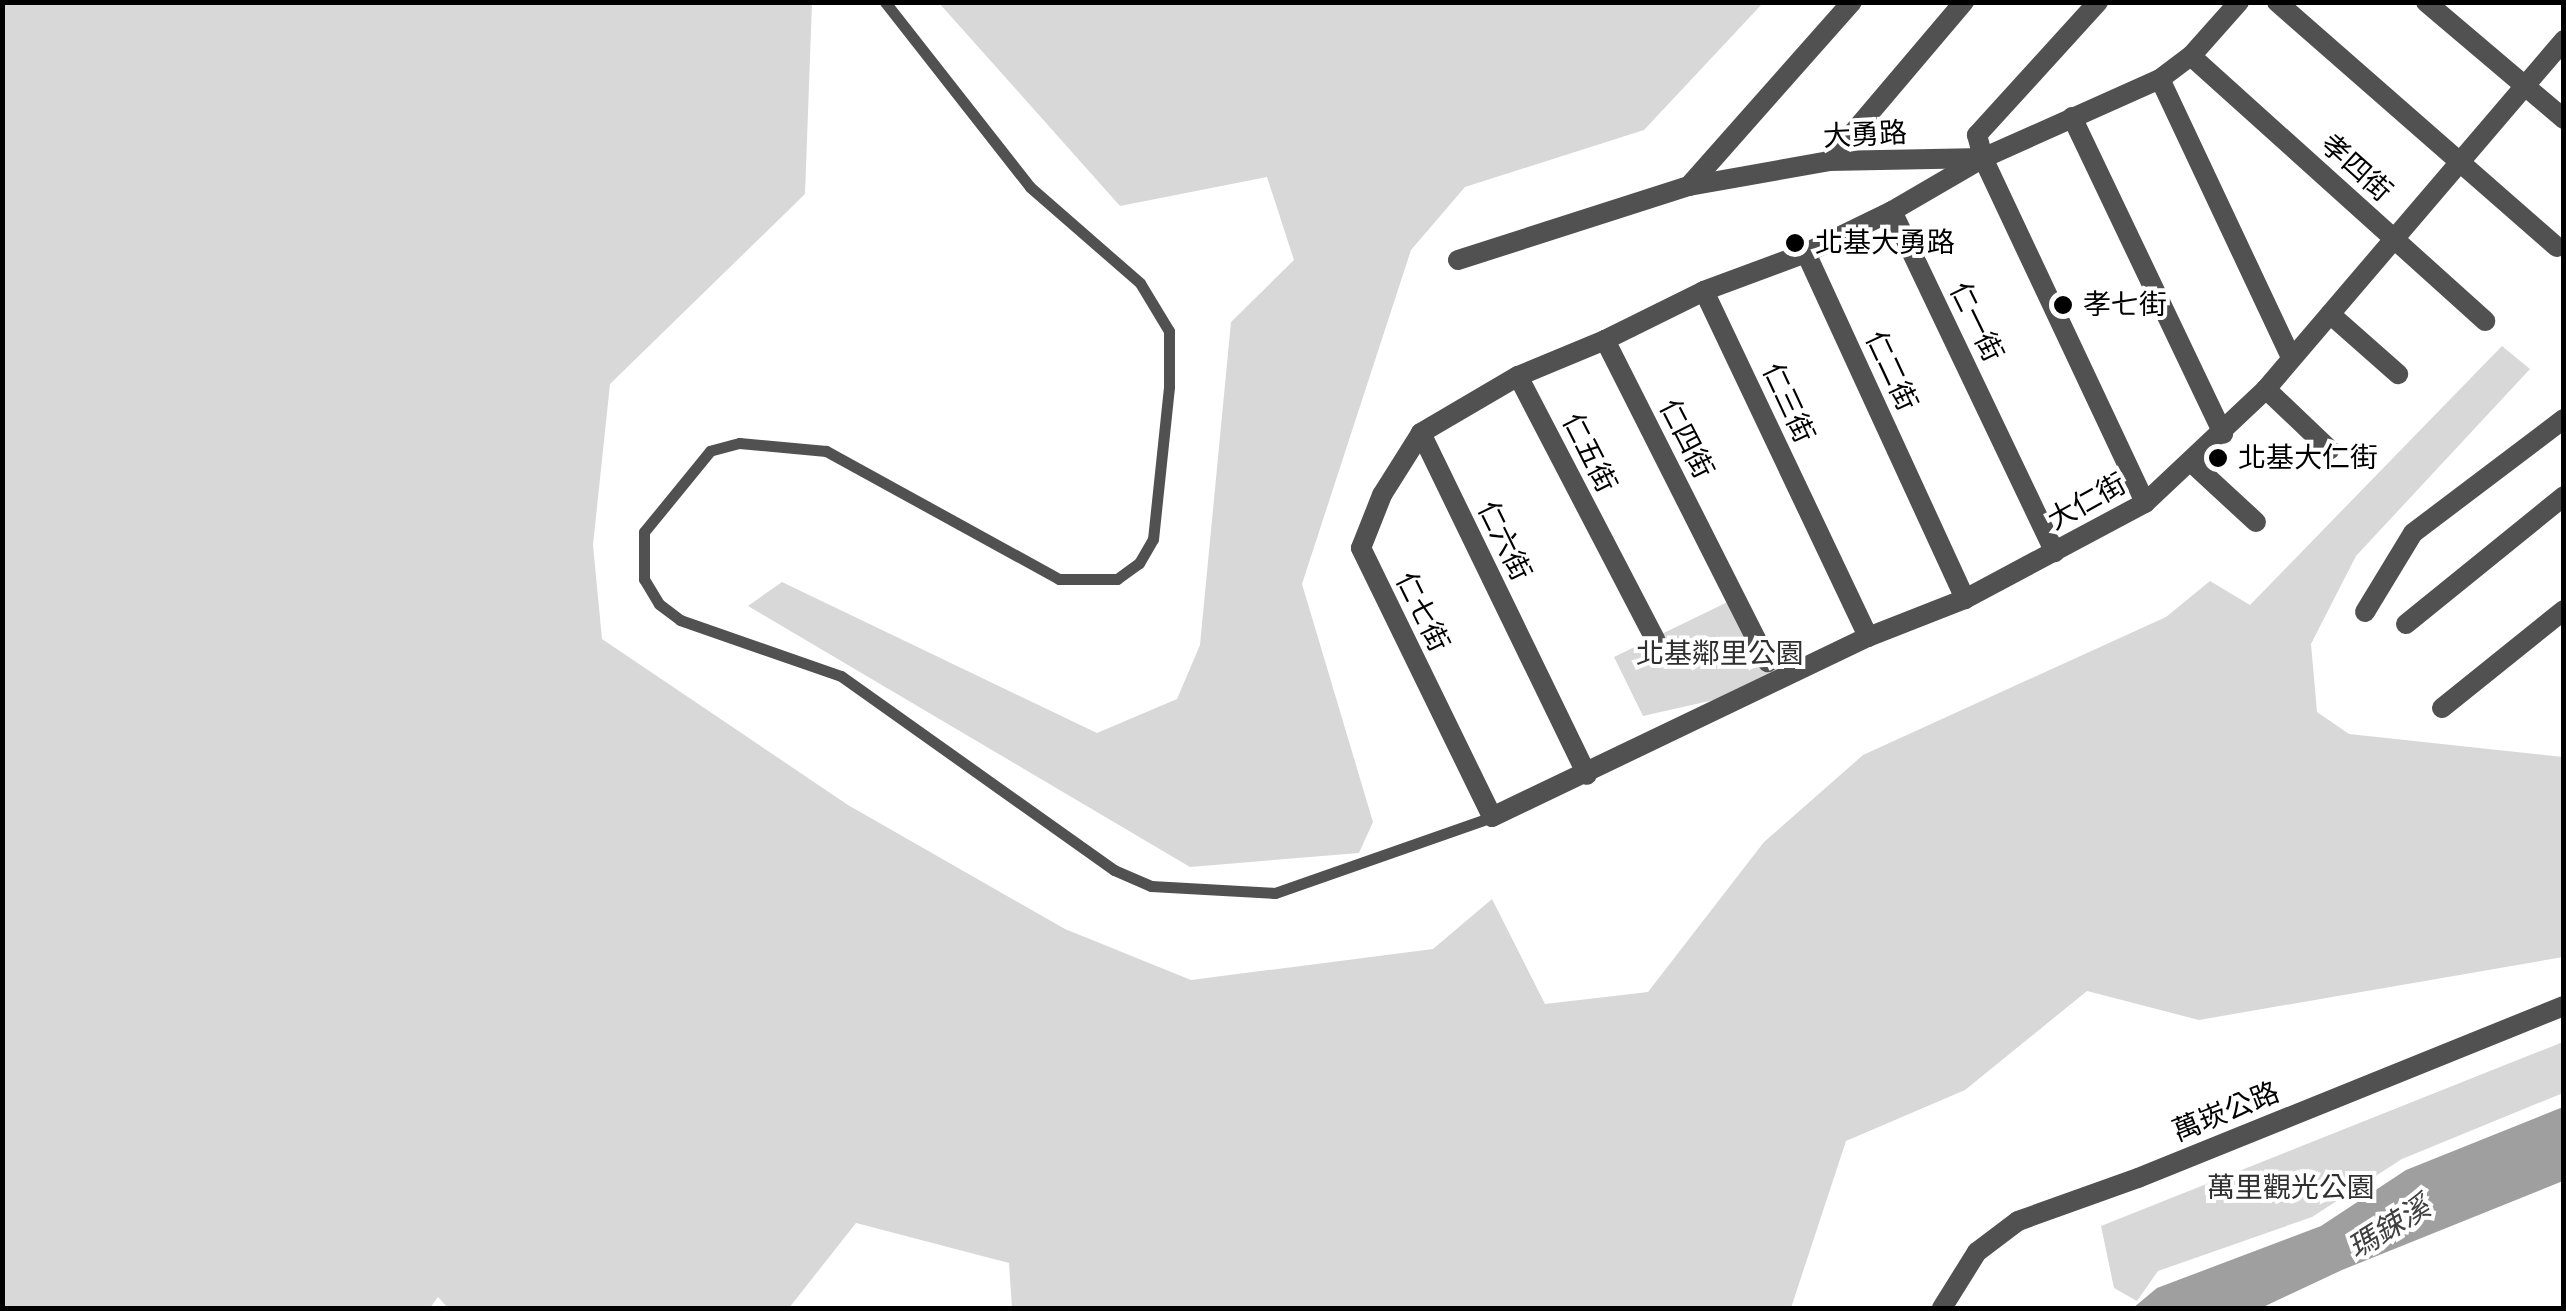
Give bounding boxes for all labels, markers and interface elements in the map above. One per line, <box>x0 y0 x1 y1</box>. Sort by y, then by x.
street label: 大勇路 <box>1822 116 1908 154</box>
street label: 孝四街 <box>2314 127 2398 209</box>
place label: 北基大勇路 <box>1815 226 1955 260</box>
marker: 北基大勇路 <box>1784 232 1806 254</box>
street label: 仁一街 <box>1942 277 2010 367</box>
place label: 孝七街 <box>2083 288 2167 322</box>
marker: 孝七街 <box>2052 294 2074 316</box>
street label: 仁二街 <box>1858 326 1924 416</box>
street label: 仁三街 <box>1755 358 1821 448</box>
street label: 仁四街 <box>1652 394 1720 484</box>
street label: 仁五街 <box>1555 408 1623 498</box>
place label: 北基大仁街 <box>2238 441 2378 475</box>
marker: 北基大仁街 <box>2207 447 2229 469</box>
street label: 大仁街 <box>2042 467 2132 537</box>
street label: 仁六街 <box>1470 496 1538 586</box>
street label: 仁七街 <box>1388 567 1456 657</box>
park label: 北基鄰里公園 <box>1636 637 1804 671</box>
street label: 萬崁公路 <box>2168 1075 2284 1149</box>
park label: 萬里觀光公園 <box>2207 1171 2375 1205</box>
water label: 瑪鋉溪 <box>2341 1189 2437 1267</box>

